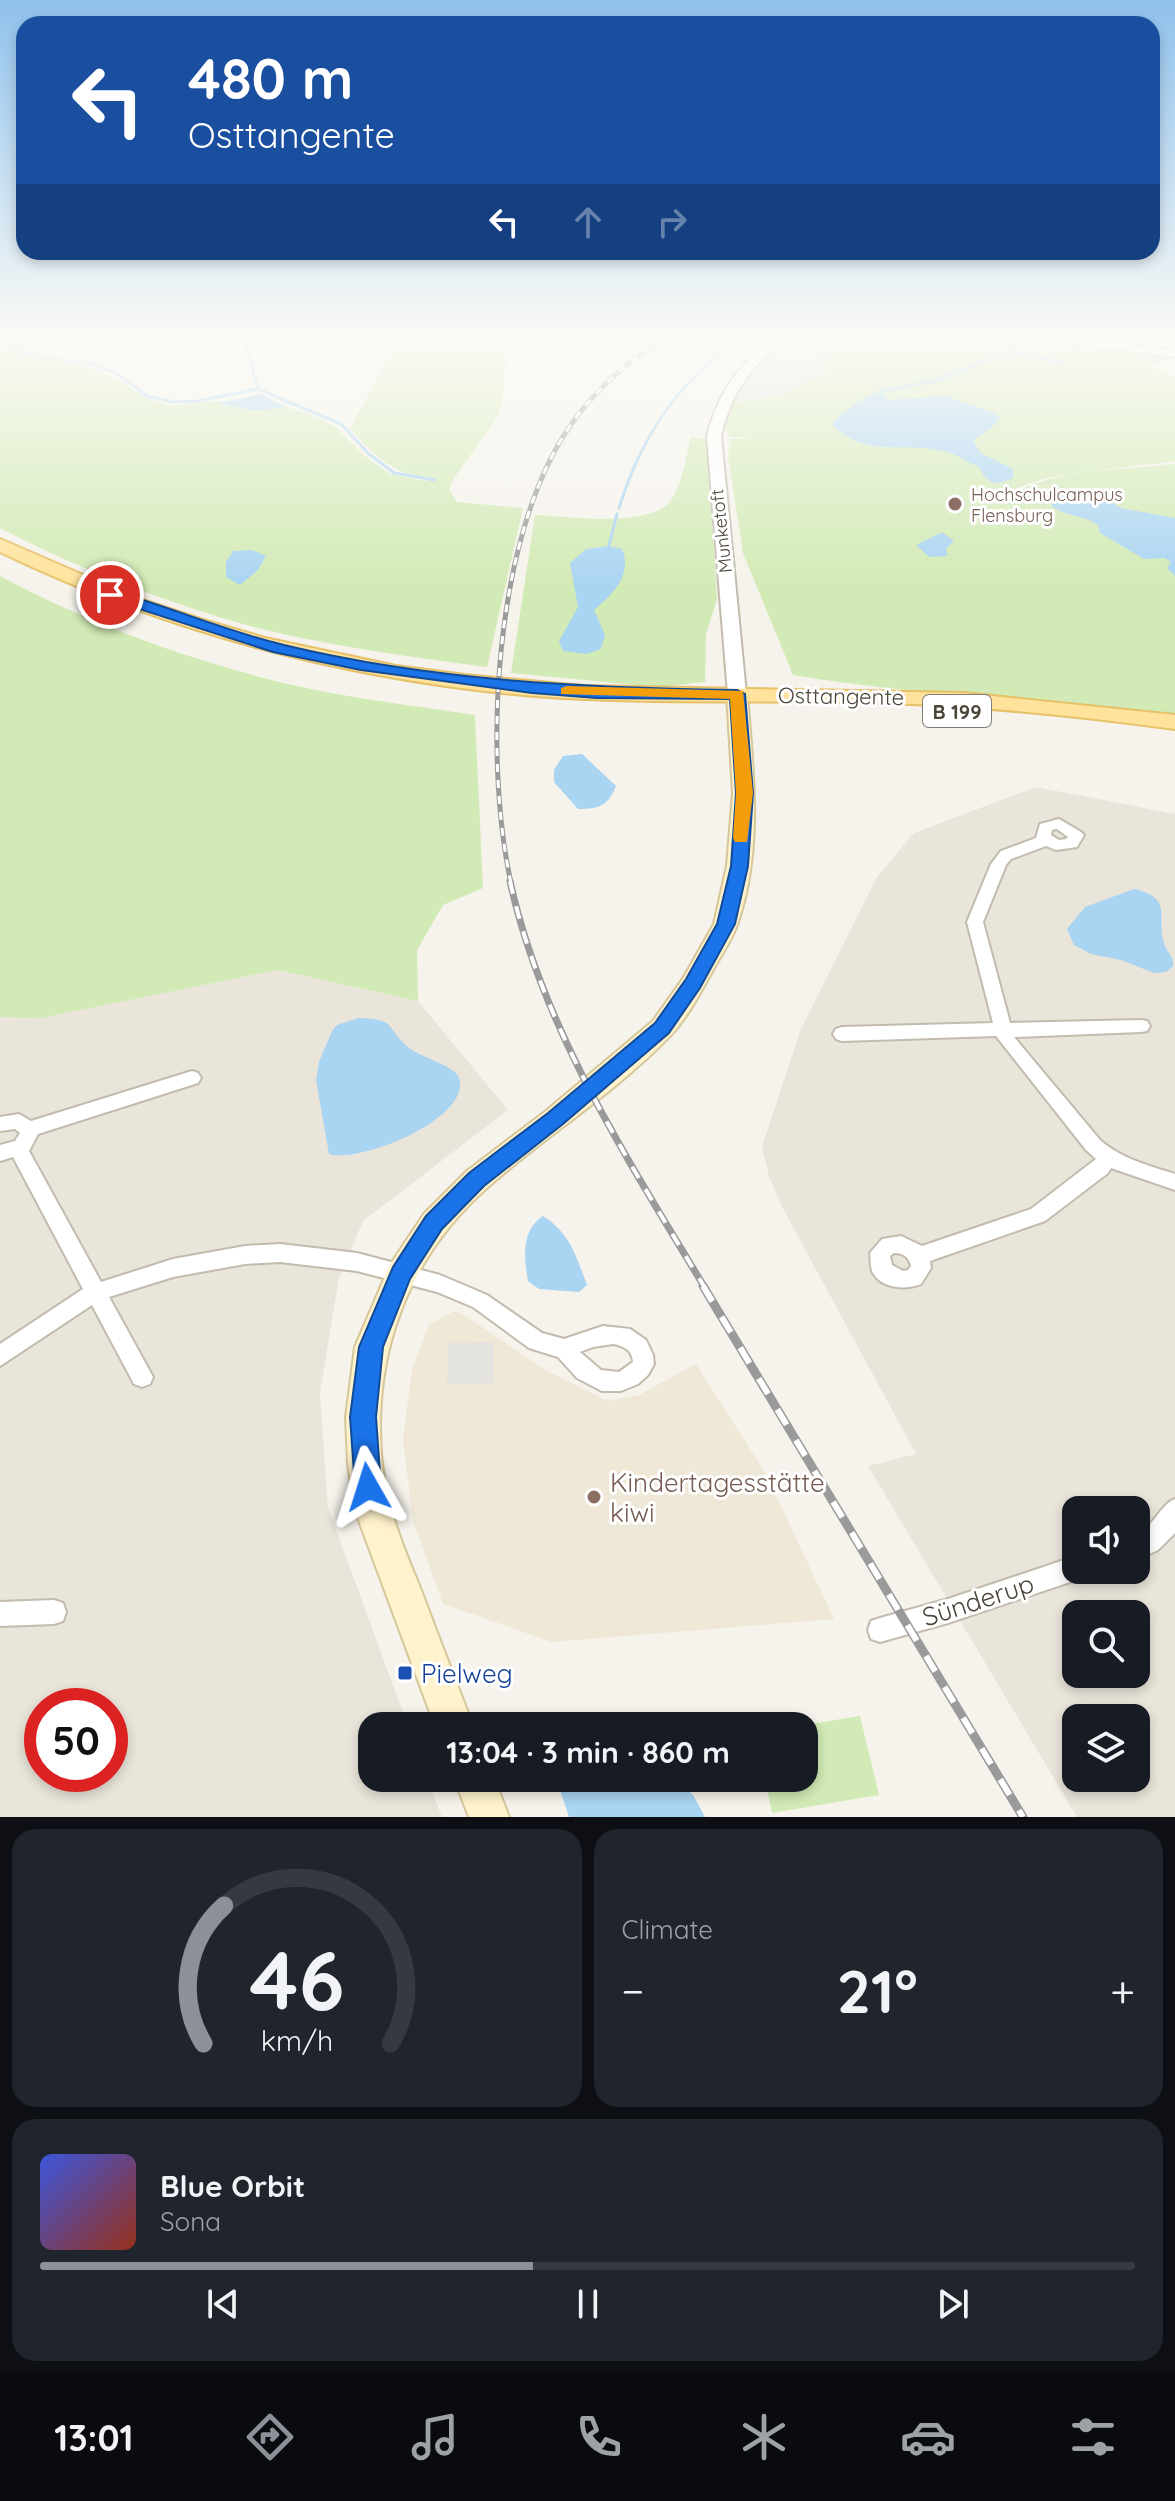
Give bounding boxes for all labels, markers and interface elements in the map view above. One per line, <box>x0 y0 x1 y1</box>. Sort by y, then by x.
text: 480 m <box>188 43 353 113</box>
icon: left <box>56 48 160 152</box>
text: Osttangente <box>188 112 395 157</box>
icon: left <box>482 200 526 244</box>
icon: ahead <box>566 200 610 244</box>
icon: right <box>650 200 694 244</box>
place label: Hochschulcampus Flensburg <box>971 483 1123 527</box>
street label: Munketoft <box>705 488 737 574</box>
marker: Hochschulcampus Flensburg <box>946 495 964 513</box>
pin <box>76 561 144 629</box>
icon: arrive <box>88 573 132 617</box>
street label: Osttangente <box>778 681 904 711</box>
road number: B 199 <box>923 695 991 727</box>
position arrow <box>326 1445 410 1529</box>
place label: Kindertagesstätte kiwi <box>610 1466 825 1529</box>
marker: Kindertagesstätte kiwi <box>585 1488 603 1506</box>
map controls <box>1062 1496 1150 1792</box>
button: sound <box>1062 1496 1150 1584</box>
street label: Sünderup <box>918 1566 1038 1634</box>
button: search <box>1062 1600 1150 1688</box>
place label: Pielweg <box>421 1657 513 1690</box>
marker: Pielweg <box>396 1664 414 1682</box>
speed limit sign: 50 <box>24 1688 128 1792</box>
button: layers <box>1062 1704 1150 1792</box>
text: 13:04 · 3 min · 860 m <box>446 1733 730 1771</box>
text: Climate <box>622 1913 713 1946</box>
text: 46 <box>249 1927 344 2031</box>
text: 21° <box>837 1953 918 2028</box>
text: − <box>622 1963 644 2018</box>
text: + <box>1110 1963 1135 2018</box>
text: km/h <box>260 2022 333 2058</box>
text: Blue Orbit <box>160 2167 305 2205</box>
text: Sona <box>160 2205 221 2238</box>
icon: previous <box>201 2282 245 2326</box>
icon: pause <box>566 2282 610 2326</box>
icon: next <box>931 2282 975 2326</box>
icon: directions <box>242 2409 298 2465</box>
icon: music <box>407 2409 463 2465</box>
icon: phone <box>571 2409 627 2465</box>
icon: climate <box>736 2409 792 2465</box>
icon: car <box>900 2409 956 2465</box>
icon: filters <box>1065 2409 1121 2465</box>
text: 13:01 <box>54 2415 134 2460</box>

